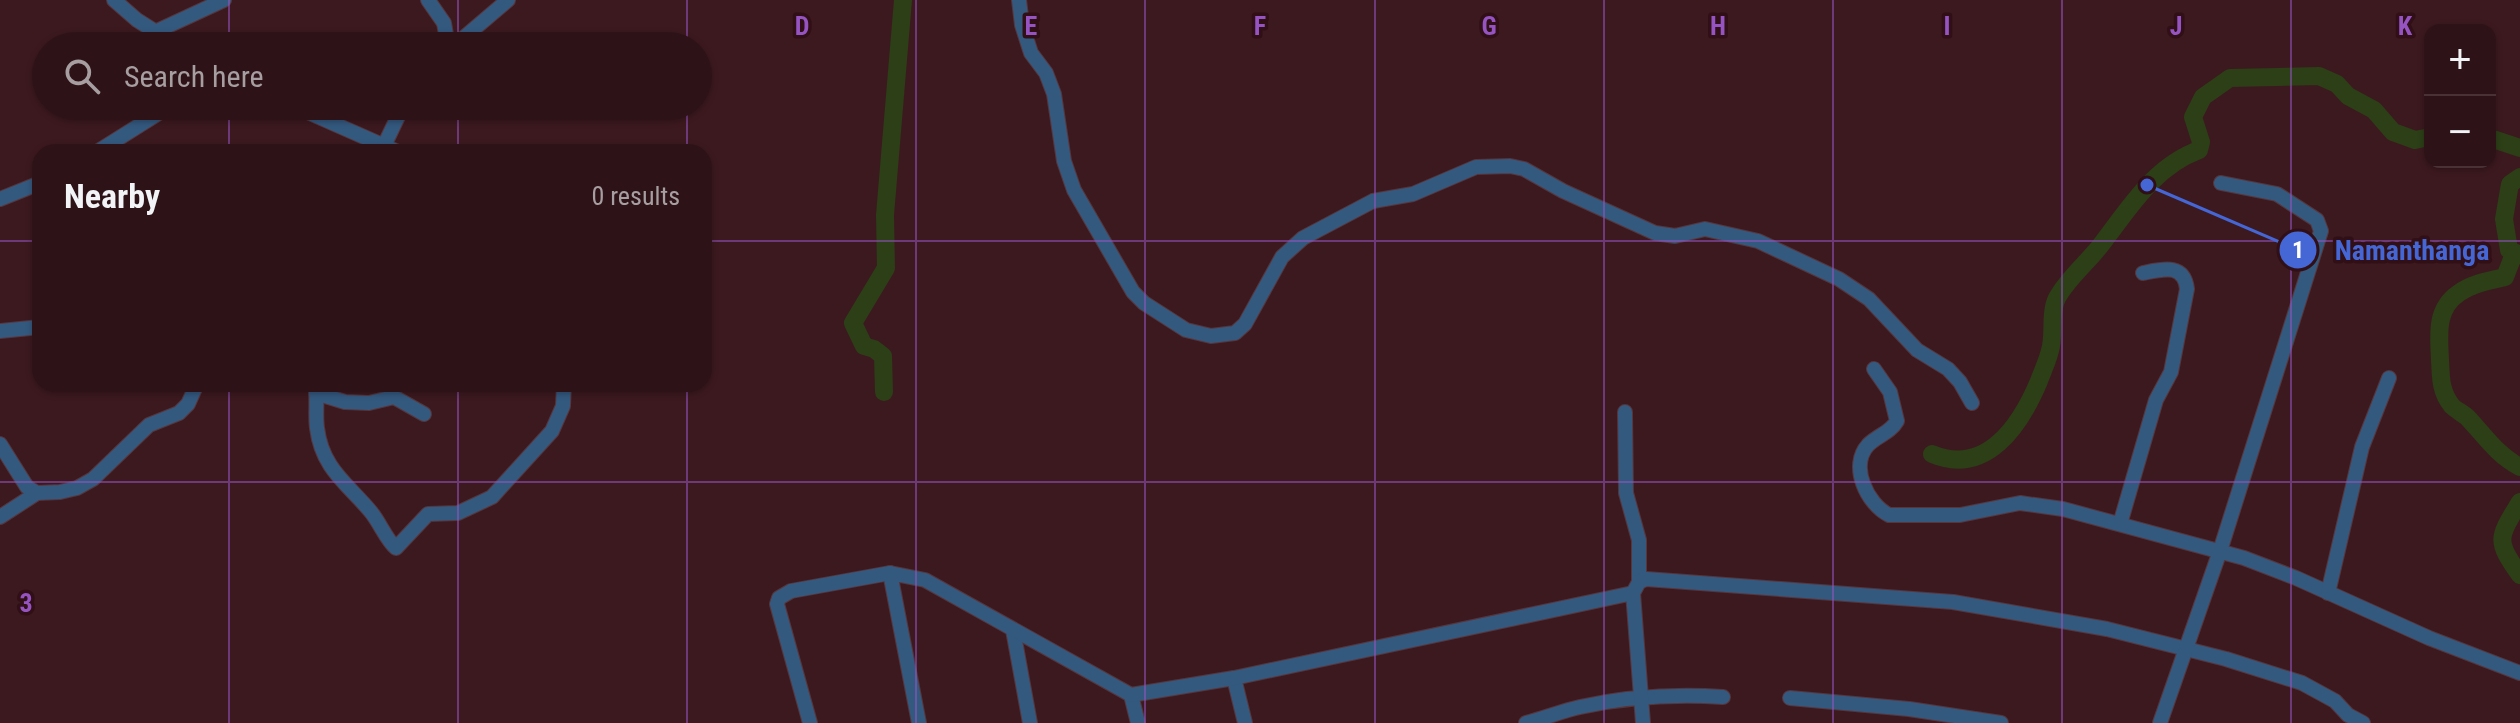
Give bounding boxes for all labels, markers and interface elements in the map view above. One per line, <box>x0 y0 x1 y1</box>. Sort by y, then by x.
text: D <box>795 11 809 41</box>
text: E <box>1025 11 1038 41</box>
text: F <box>1254 11 1266 41</box>
text: G <box>1481 11 1497 41</box>
text: H <box>1710 11 1726 41</box>
text: I <box>1943 11 1951 41</box>
text: J <box>2170 11 2182 41</box>
text: K <box>2398 11 2413 41</box>
map controls <box>2424 24 2496 168</box>
button: + <box>2424 24 2496 96</box>
search box <box>32 32 712 120</box>
icon: search <box>60 54 104 98</box>
text: Search here <box>124 59 264 94</box>
button: − <box>2424 96 2496 168</box>
text: Nearby <box>64 176 160 216</box>
text: 0 results <box>591 181 680 211</box>
callout: Namanthanga <box>2278 224 2505 276</box>
text: Namanthanga <box>2335 234 2489 267</box>
text: 1 <box>2292 236 2304 264</box>
text: 3 <box>19 588 33 618</box>

